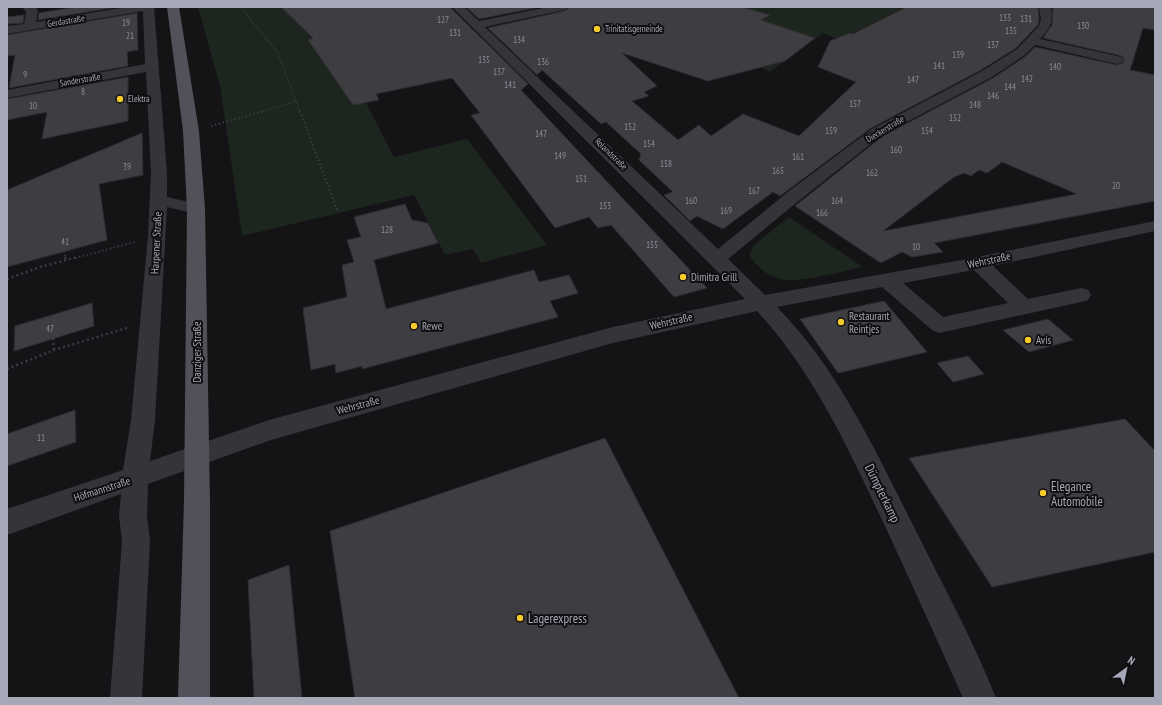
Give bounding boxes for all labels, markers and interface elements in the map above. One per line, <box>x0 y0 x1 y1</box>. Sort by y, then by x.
street label: Gerdastraße <box>46 12 86 29</box>
house number: 133 <box>999 12 1011 23</box>
house number: 131 <box>1020 13 1032 24</box>
house number: 127 <box>437 14 449 25</box>
house number: 19 <box>122 17 130 28</box>
house number: 130 <box>1077 20 1089 31</box>
place label: Trinitatisgemeinde <box>605 23 663 34</box>
marker: Trinitatisgemeinde <box>592 24 602 34</box>
house number: 135 <box>1005 25 1017 36</box>
house number: 131 <box>449 27 461 38</box>
house number: 21 <box>126 30 134 41</box>
house number: 134 <box>513 34 525 45</box>
house number: 137 <box>987 39 999 50</box>
house number: 139 <box>952 49 964 60</box>
house number: 135 <box>478 54 490 65</box>
house number: 136 <box>537 56 549 67</box>
house number: 141 <box>933 60 945 71</box>
house number: 140 <box>1049 61 1061 72</box>
house number: 137 <box>493 66 505 77</box>
house number: 9 <box>23 69 27 80</box>
street label: Sanderstraße <box>59 70 101 89</box>
house number: 142 <box>1021 73 1033 84</box>
house number: 147 <box>907 74 919 85</box>
house number: 141 <box>504 79 516 90</box>
house number: 144 <box>1004 81 1016 92</box>
house number: 8 <box>81 86 85 97</box>
house number: 146 <box>987 90 999 101</box>
place label: Elektra <box>128 93 150 104</box>
marker: Elektra <box>115 94 125 104</box>
house number: 157 <box>849 98 861 109</box>
house number: 148 <box>969 99 981 110</box>
house number: 10 <box>29 100 37 111</box>
house number: 152 <box>949 112 961 123</box>
street label: Dieckerstraße <box>864 113 906 144</box>
house number: 152 <box>624 121 636 132</box>
house number: 159 <box>825 125 837 136</box>
house number: 154 <box>921 125 933 136</box>
house number: 147 <box>535 128 547 139</box>
street label: Rolandstraße <box>593 135 630 172</box>
house number: 154 <box>643 138 655 149</box>
house number: 160 <box>890 144 902 155</box>
house number: 149 <box>554 150 566 161</box>
house number: 161 <box>792 151 804 162</box>
house number: 158 <box>660 158 672 169</box>
house number: 39 <box>123 161 131 172</box>
house number: 165 <box>772 165 784 176</box>
house number: 162 <box>866 167 878 178</box>
house number: 151 <box>575 173 587 184</box>
house number: 20 <box>1112 180 1120 191</box>
house number: 167 <box>748 185 760 196</box>
house number: 160 <box>685 195 697 206</box>
house number: 164 <box>831 195 843 206</box>
house number: 153 <box>599 200 611 211</box>
house number: 169 <box>720 205 732 216</box>
house number: 166 <box>816 207 828 218</box>
street label: Harpener Straße <box>147 211 165 275</box>
house number: 128 <box>381 224 393 235</box>
house number: 41 <box>61 236 69 247</box>
house number: 155 <box>646 239 658 250</box>
house number: 10 <box>912 241 920 252</box>
street label: Wehrstraße <box>966 249 1012 271</box>
place label: Dimitra Grill <box>691 270 738 284</box>
marker: Dimitra Grill <box>678 272 688 282</box>
street label: Wehrstraße <box>648 309 694 333</box>
place label: Restaurant Reintjes <box>849 309 890 336</box>
marker: Restaurant Reintjes <box>836 317 846 327</box>
place label: Rewe <box>422 319 443 333</box>
street label: Danziger Straße <box>190 321 204 383</box>
marker: Rewe <box>409 321 419 331</box>
house number: 47 <box>46 323 54 334</box>
place label: Avis <box>1036 333 1052 347</box>
marker: Avis <box>1023 335 1033 345</box>
street label: Wehrstraße <box>335 392 381 417</box>
house number: 11 <box>37 432 45 443</box>
street label: Dümpterkamp <box>861 461 904 526</box>
street label: Höfmannstraße <box>72 473 132 505</box>
place label: Elegance Automobile <box>1051 478 1103 510</box>
marker: Elegance Automobile <box>1038 488 1048 498</box>
place label: Lagerexpress <box>528 610 587 627</box>
marker: Lagerexpress <box>515 613 525 623</box>
north arrow <box>1106 649 1146 689</box>
text: N <box>1125 653 1138 668</box>

